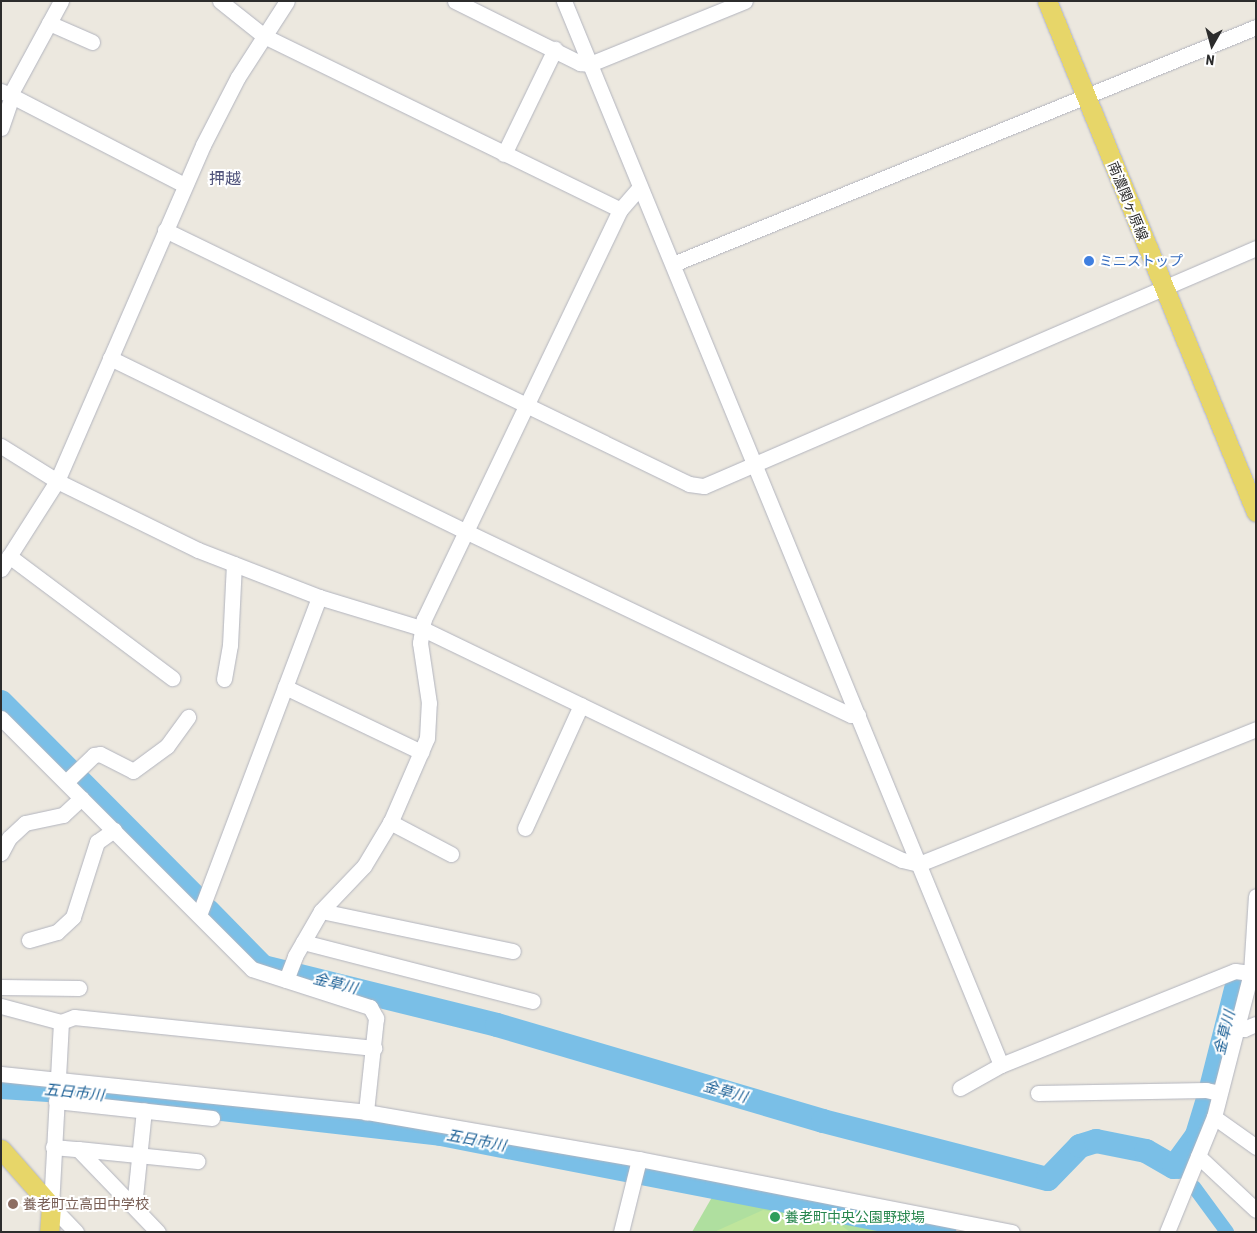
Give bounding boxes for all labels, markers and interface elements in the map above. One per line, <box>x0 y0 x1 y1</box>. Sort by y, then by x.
north arrow <box>1187 20 1237 70</box>
text: N <box>1205 51 1215 68</box>
street label: 南濃関ヶ原線 <box>1104 159 1152 243</box>
district label: 押越 <box>209 169 241 189</box>
place label: ミニストップ <box>1099 253 1183 269</box>
marker: ミニストップ <box>1083 255 1095 267</box>
water label: 金草川 <box>311 970 359 998</box>
water label: 金草川 <box>1211 1009 1239 1057</box>
water label: 金草川 <box>701 1077 749 1107</box>
water label: 五日市川 <box>43 1081 105 1105</box>
water label: 五日市川 <box>445 1126 507 1156</box>
place label: 養老町立高田中学校 <box>23 1196 149 1212</box>
marker: 養老町立高田中学校 <box>7 1198 19 1210</box>
place label: 養老町中央公園野球場 <box>785 1209 925 1225</box>
marker: 養老町中央公園野球場 <box>769 1211 781 1223</box>

